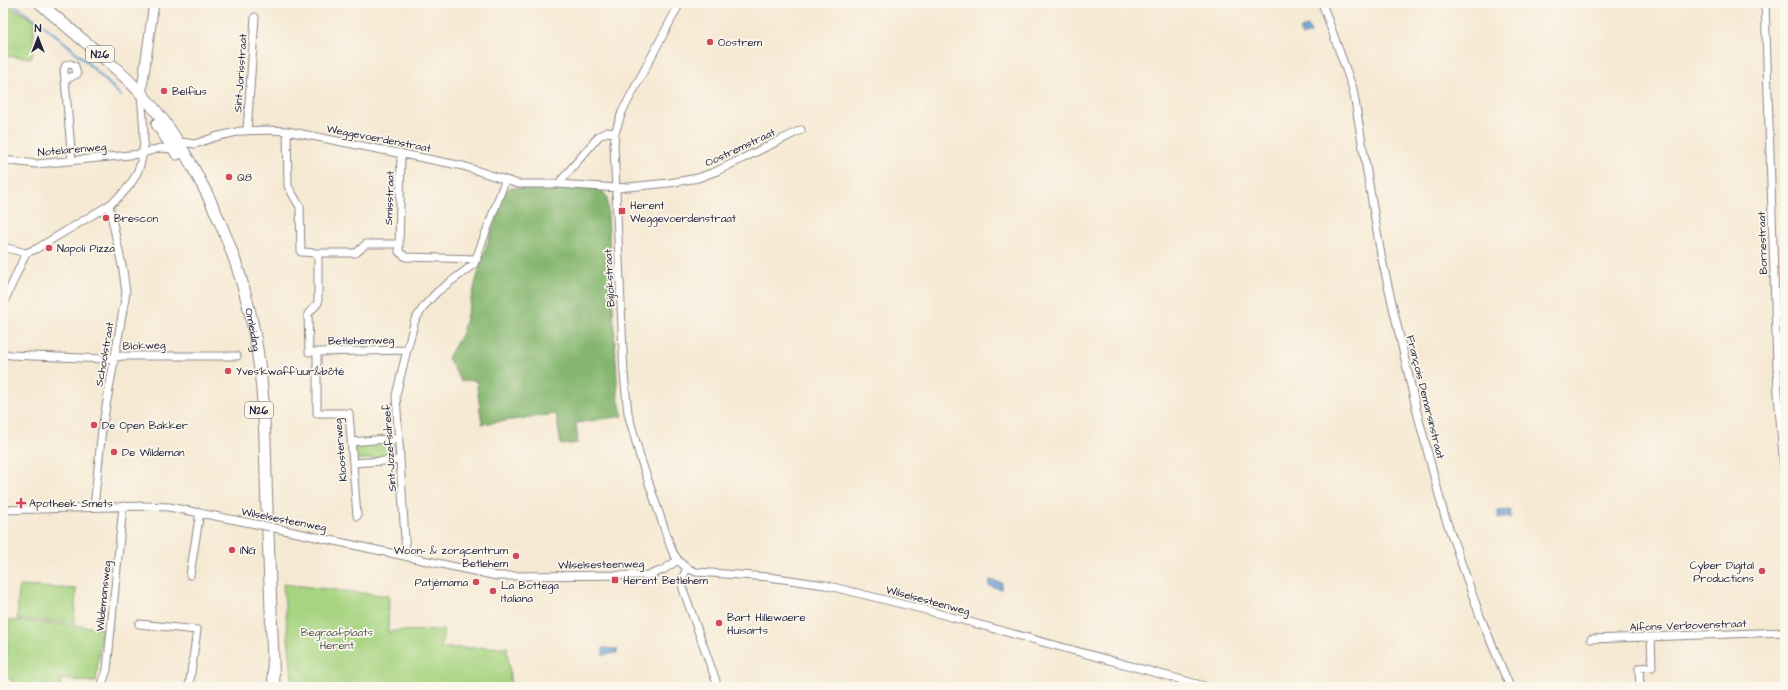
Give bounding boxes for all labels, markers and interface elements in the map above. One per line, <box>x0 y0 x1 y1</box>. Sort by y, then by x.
north arrow <box>18 18 58 58</box>
text: N <box>35 21 42 36</box>
street label: Sint-Jorisstraat <box>230 33 251 113</box>
place label: Oostrem <box>718 35 763 50</box>
marker: Oostrem <box>705 37 715 47</box>
road number: N26 <box>86 46 114 62</box>
place label: Belfius <box>172 84 207 99</box>
marker: Belfius <box>159 86 169 96</box>
street label: Weggevoerdenstraat <box>325 121 433 157</box>
street label: Oostremstraat <box>703 124 778 170</box>
street label: Notelarenweg <box>37 139 107 161</box>
place label: Q8 <box>237 170 252 185</box>
street label: Smisstraat <box>381 170 398 226</box>
marker: Q8 <box>224 172 234 182</box>
place label: Herent Weggevoerdenstraat <box>630 198 737 227</box>
marker: Herent Weggevoerdenstraat <box>617 206 627 216</box>
place label: Brescon <box>114 211 159 226</box>
street label: Bornestraat <box>1754 211 1771 275</box>
marker: Brescon <box>101 213 111 223</box>
place label: Napoli Pizza <box>57 241 115 256</box>
marker: Napoli Pizza <box>44 243 54 253</box>
street label: Bijlokstraat <box>600 248 619 307</box>
street label: Omleiding <box>241 306 264 353</box>
street label: Schoolstraat <box>91 320 118 388</box>
street label: Betlehemweg <box>328 332 395 350</box>
street label: François Demarsinstraat <box>1403 334 1448 461</box>
street label: Blokweg <box>122 337 166 355</box>
place label: Yves'kwaff'uur&bôté <box>236 364 344 379</box>
marker: Yves'kwaff'uur&bôté <box>223 366 233 376</box>
road number: N26 <box>245 402 273 418</box>
street label: Sint-Jozefsdreef <box>379 403 400 492</box>
street label: Kloosterweg <box>330 417 352 482</box>
place label: De Open Bakker <box>102 418 188 433</box>
marker: De Open Bakker <box>89 420 99 430</box>
place label: De Wildeman <box>122 445 185 460</box>
marker: De Wildeman <box>109 447 119 457</box>
place label: Apotheek Smets <box>29 496 113 511</box>
marker: Apotheek Smets <box>16 498 26 508</box>
street label: Wilselsesteenweg <box>240 504 328 536</box>
place label: ING <box>240 543 257 558</box>
place label: Woon- & zorgcentrum Betlehem <box>394 543 508 571</box>
marker: ING <box>227 545 237 555</box>
marker: Woon- & zorgcentrum Betlehem <box>511 551 521 561</box>
street label: Wilselsesteenweg <box>558 556 645 574</box>
place label: Cyber Digital Productions <box>1690 558 1754 586</box>
street label: Wildemansweg <box>92 560 116 632</box>
marker: Cyber Digital Productions <box>1757 566 1767 576</box>
place label: Herent Betlehem <box>623 573 708 588</box>
place label: Patjémama <box>415 575 468 590</box>
marker: Herent Betlehem <box>610 575 620 585</box>
marker: Patjémama <box>471 577 481 587</box>
place label: La Bottega Italiana <box>501 578 559 606</box>
street label: Wilselsesteenweg <box>884 582 972 620</box>
marker: La Bottega Italiana <box>488 586 498 596</box>
place label: Bart Hillewaere Huisarts <box>727 610 806 638</box>
street label: Alfons Verbovenstraat <box>1629 616 1747 635</box>
marker: Bart Hillewaere Huisarts <box>714 618 724 628</box>
park label: Begraafplaats Herent <box>301 625 374 653</box>

